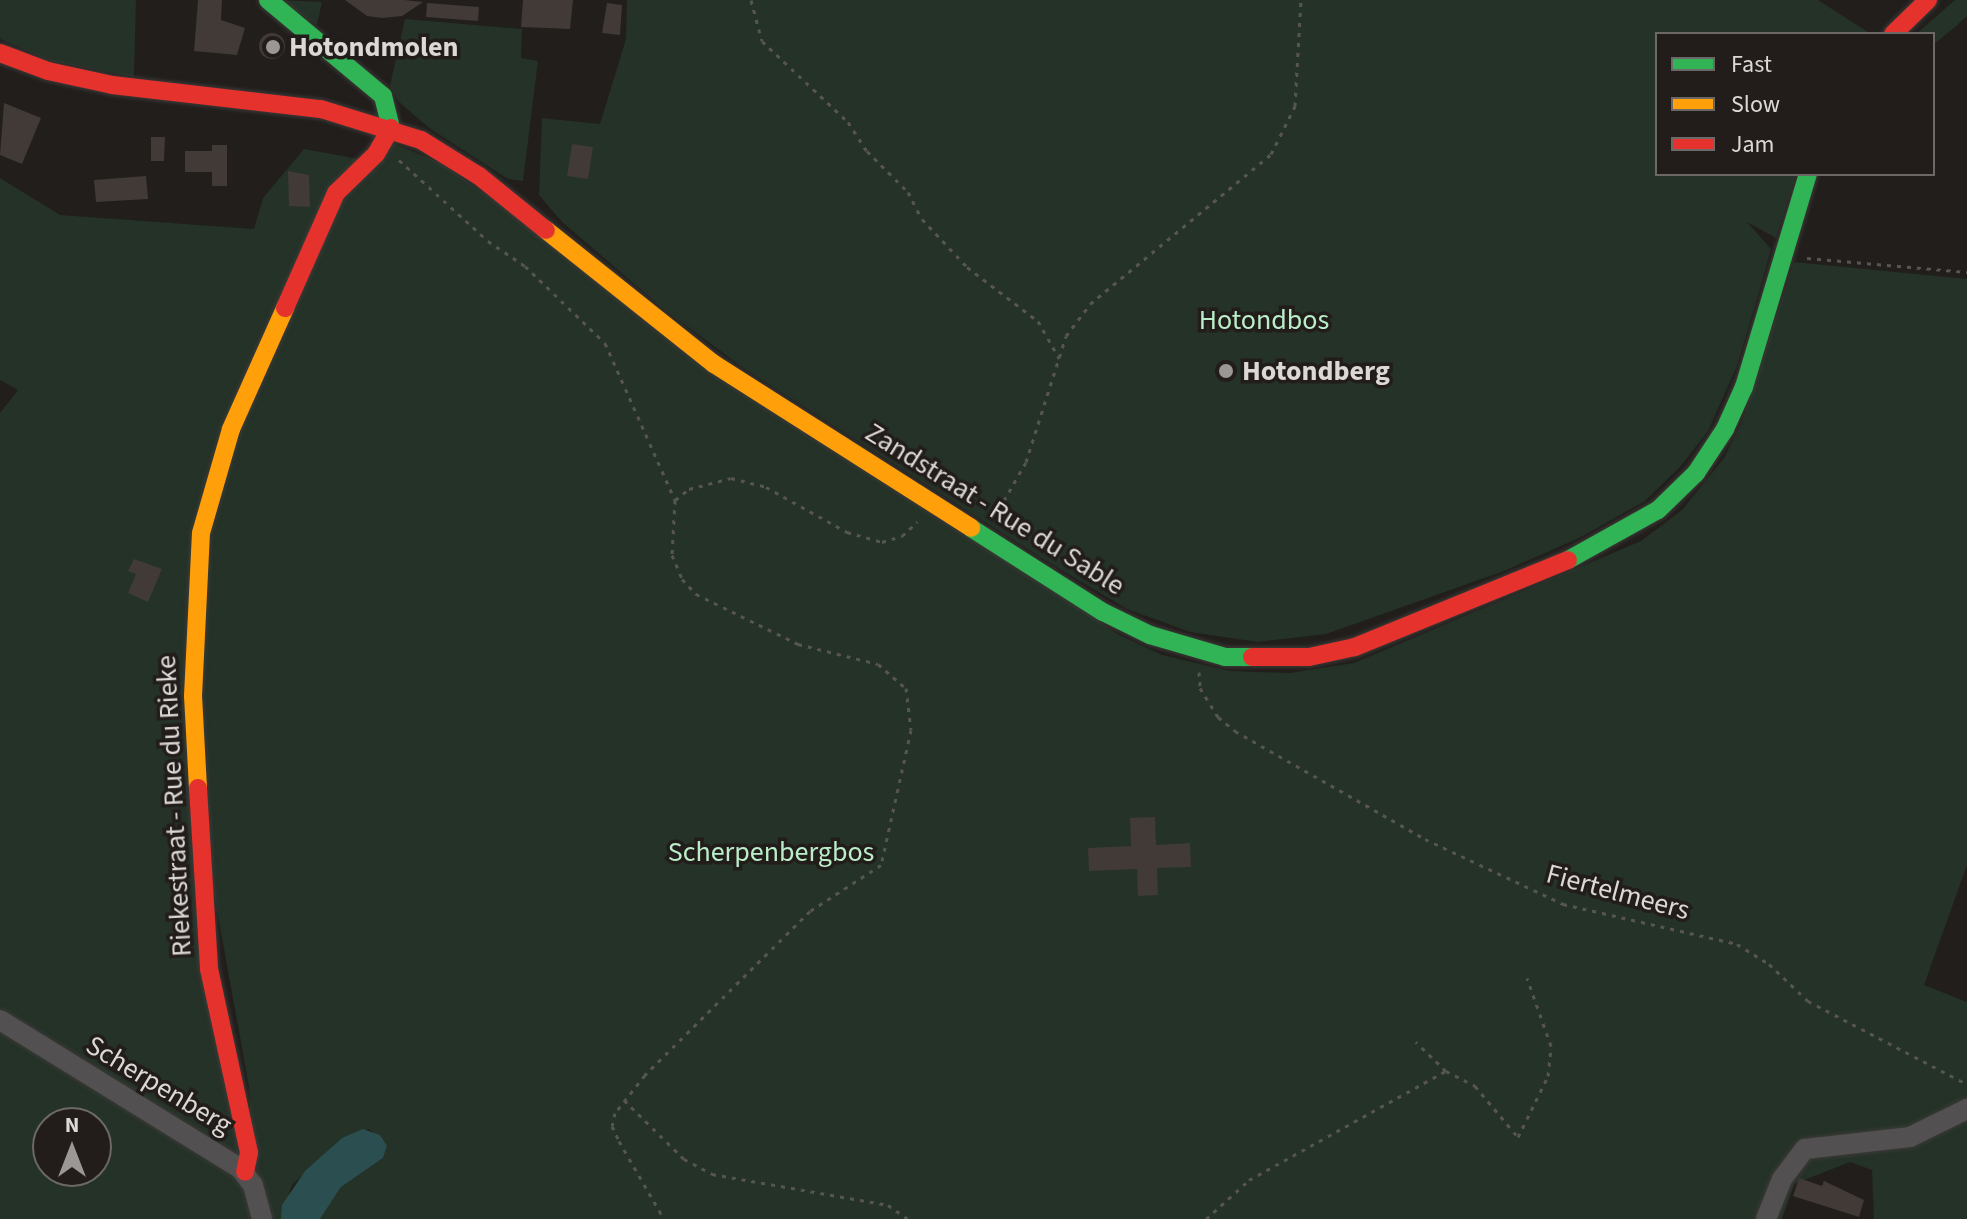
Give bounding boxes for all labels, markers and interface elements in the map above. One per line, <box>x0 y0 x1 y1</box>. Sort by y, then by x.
place label: Hotondmolen <box>289 30 459 64</box>
legend <box>1655 32 1935 176</box>
marker: Hotondmolen <box>264 38 282 56</box>
text: Fast <box>1731 47 1772 82</box>
text: Slow <box>1731 87 1780 122</box>
text: Jam <box>1731 127 1775 162</box>
park label: Hotondbos <box>1199 303 1329 337</box>
place label: Hotondberg <box>1242 354 1390 388</box>
marker: Hotondberg <box>1217 362 1235 380</box>
street label: Zandstraat - Rue du Sable <box>859 416 1131 602</box>
street label: Riekestraat - Rue du Rieke <box>149 654 199 958</box>
park label: Scherpenbergbos <box>668 835 874 869</box>
street label: Fiertelmeers <box>1543 857 1693 927</box>
street label: Scherpenberg <box>80 1028 238 1142</box>
north arrow <box>32 1107 112 1187</box>
text: N <box>65 1109 79 1141</box>

